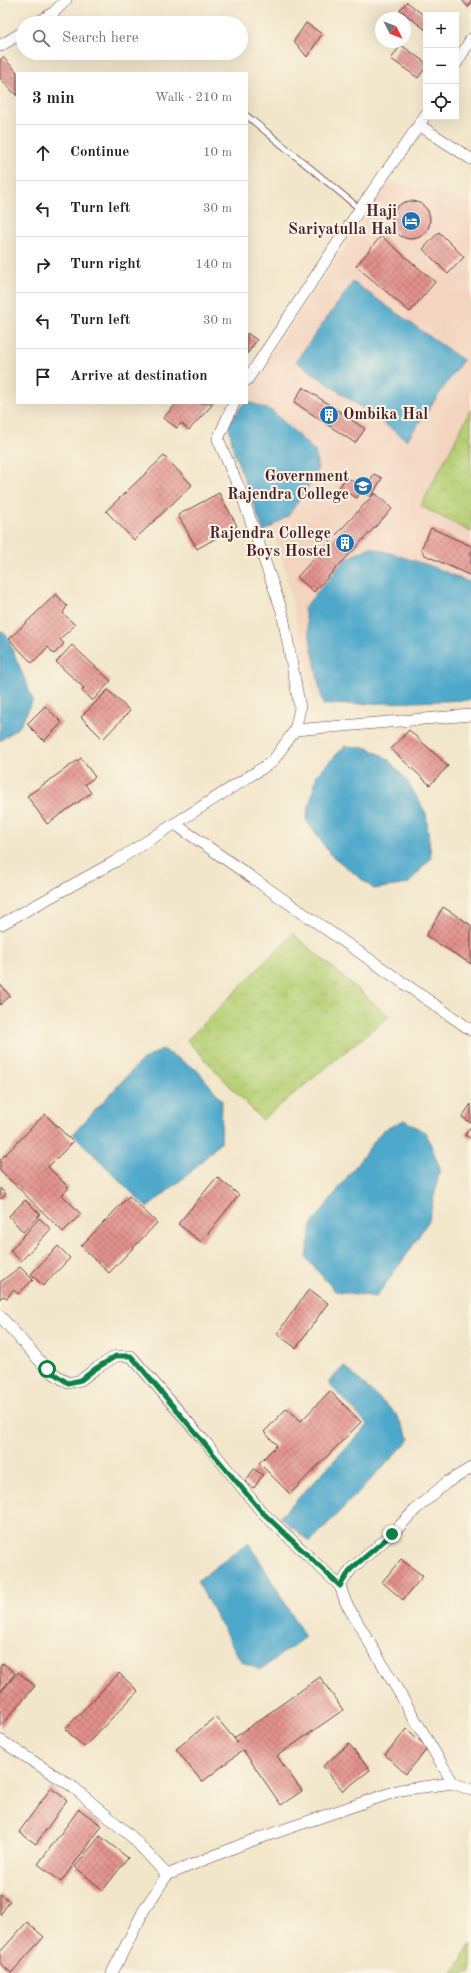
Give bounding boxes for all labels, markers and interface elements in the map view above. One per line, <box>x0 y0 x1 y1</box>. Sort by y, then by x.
north arrow <box>375 12 411 48</box>
map controls <box>423 12 459 120</box>
button: + <box>423 12 459 48</box>
search box <box>16 16 248 60</box>
icon: search <box>30 27 52 49</box>
text: Search here <box>62 31 139 46</box>
button: − <box>423 48 459 84</box>
button: locate <box>423 84 459 120</box>
text: 3 min <box>32 90 75 107</box>
text: Walk · 210 m <box>155 91 232 104</box>
icon: ahead <box>32 142 54 164</box>
text: Continue <box>70 145 129 160</box>
text: 10 m <box>203 146 232 159</box>
icon: left <box>32 198 54 220</box>
text: Turn left <box>70 201 130 216</box>
text: 30 m <box>203 202 232 215</box>
place label: Haji Sariyatulla Hal <box>288 204 397 238</box>
hotel icon: Haji Sariyatulla Hal <box>400 210 422 232</box>
icon: right <box>32 254 54 276</box>
text: Turn right <box>70 257 141 272</box>
text: 140 m <box>195 258 232 271</box>
icon: left <box>32 310 54 332</box>
text: Turn left <box>70 313 130 328</box>
text: 30 m <box>203 314 232 327</box>
icon: arrive <box>32 366 54 388</box>
text: Arrive at destination <box>70 369 208 384</box>
building icon: Ombika Hal <box>318 404 340 426</box>
place label: Ombika Hal <box>343 407 428 423</box>
place label: Government Rajendra College <box>227 469 349 503</box>
school or university icon: Government Rajendra College <box>352 475 374 497</box>
place label: Rajendra College Boys Hostel <box>209 526 331 560</box>
building icon: Rajendra College Boys Hostel <box>334 532 356 554</box>
route start <box>38 1360 56 1378</box>
route end <box>383 1525 401 1543</box>

